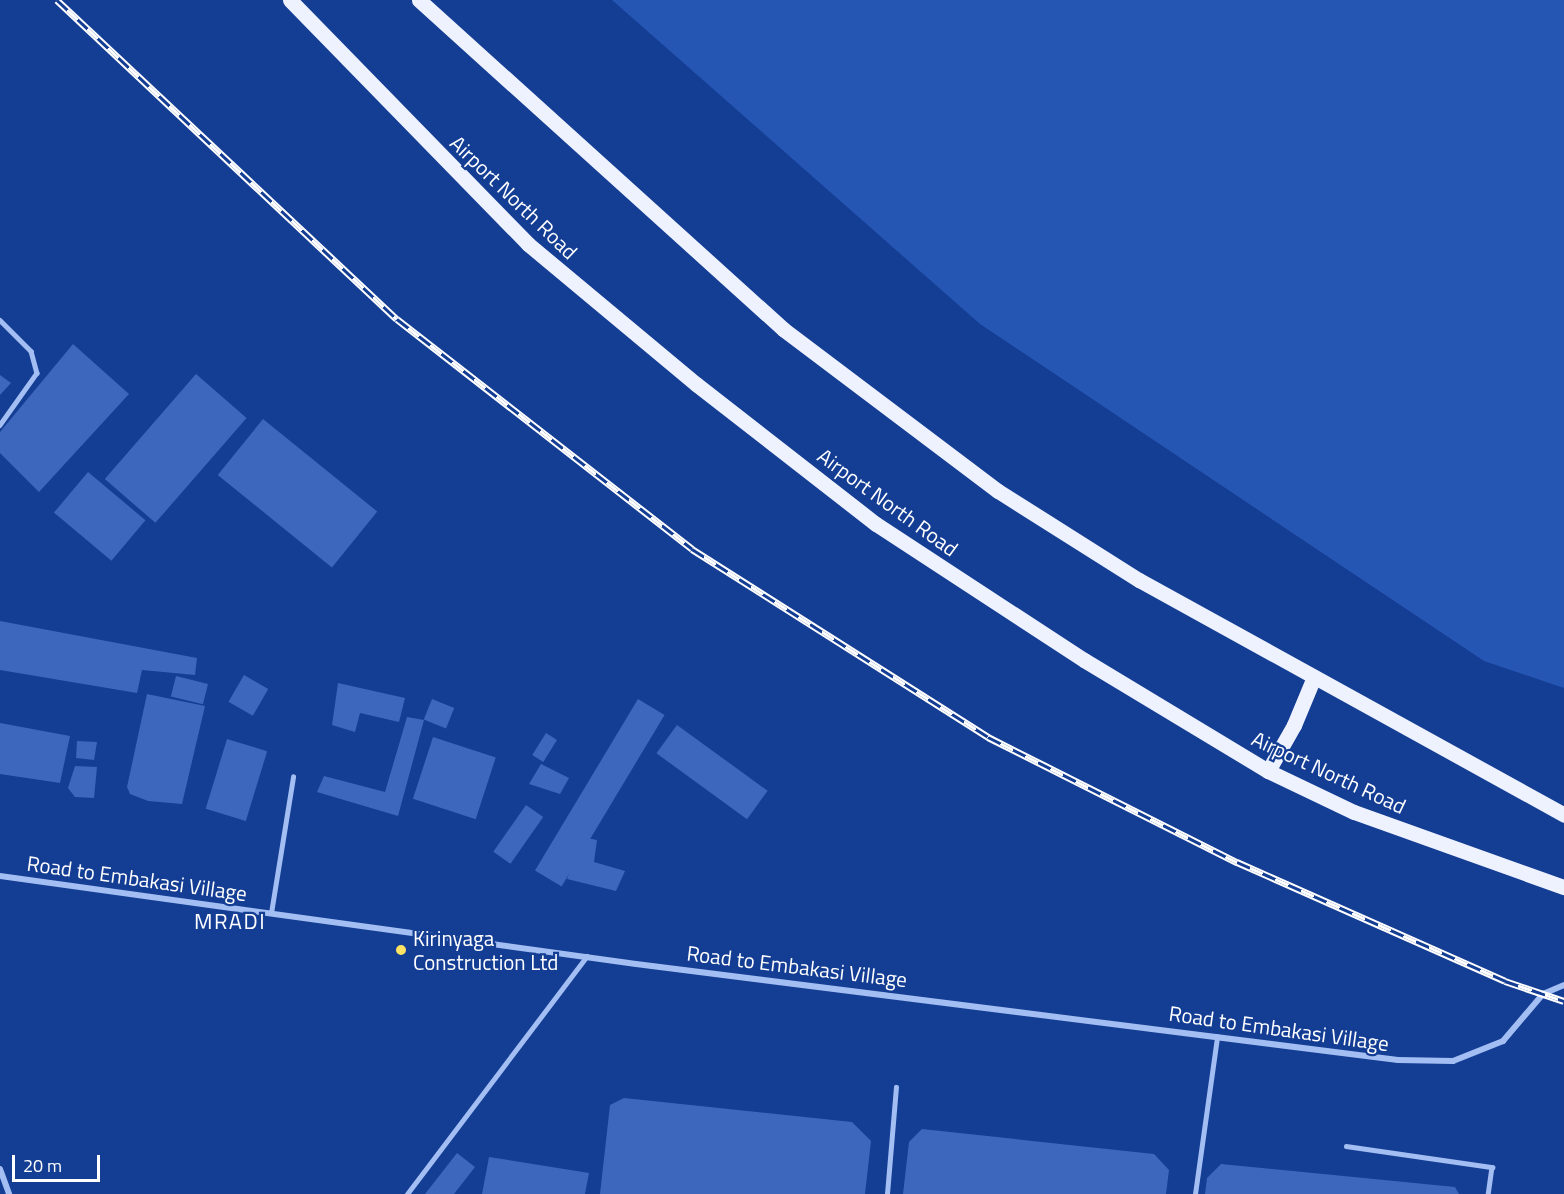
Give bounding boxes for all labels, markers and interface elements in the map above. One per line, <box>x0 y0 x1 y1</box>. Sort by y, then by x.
street label: Airport North Road <box>445 130 583 264</box>
street label: Airport North Road <box>813 443 963 561</box>
street label: Airport North Road <box>1248 725 1410 819</box>
street label: Road to Embakasi Village <box>25 850 249 906</box>
district label: MRADI <box>194 909 266 935</box>
place label: Kirinyaga Construction Ltd <box>413 925 558 975</box>
street label: Road to Embakasi Village <box>685 940 909 992</box>
marker: Kirinyaga Construction Ltd <box>394 943 408 957</box>
street label: Road to Embakasi Village <box>1167 1000 1391 1056</box>
scale bar <box>15 1143 104 1181</box>
text: 20 m <box>23 1152 62 1179</box>

